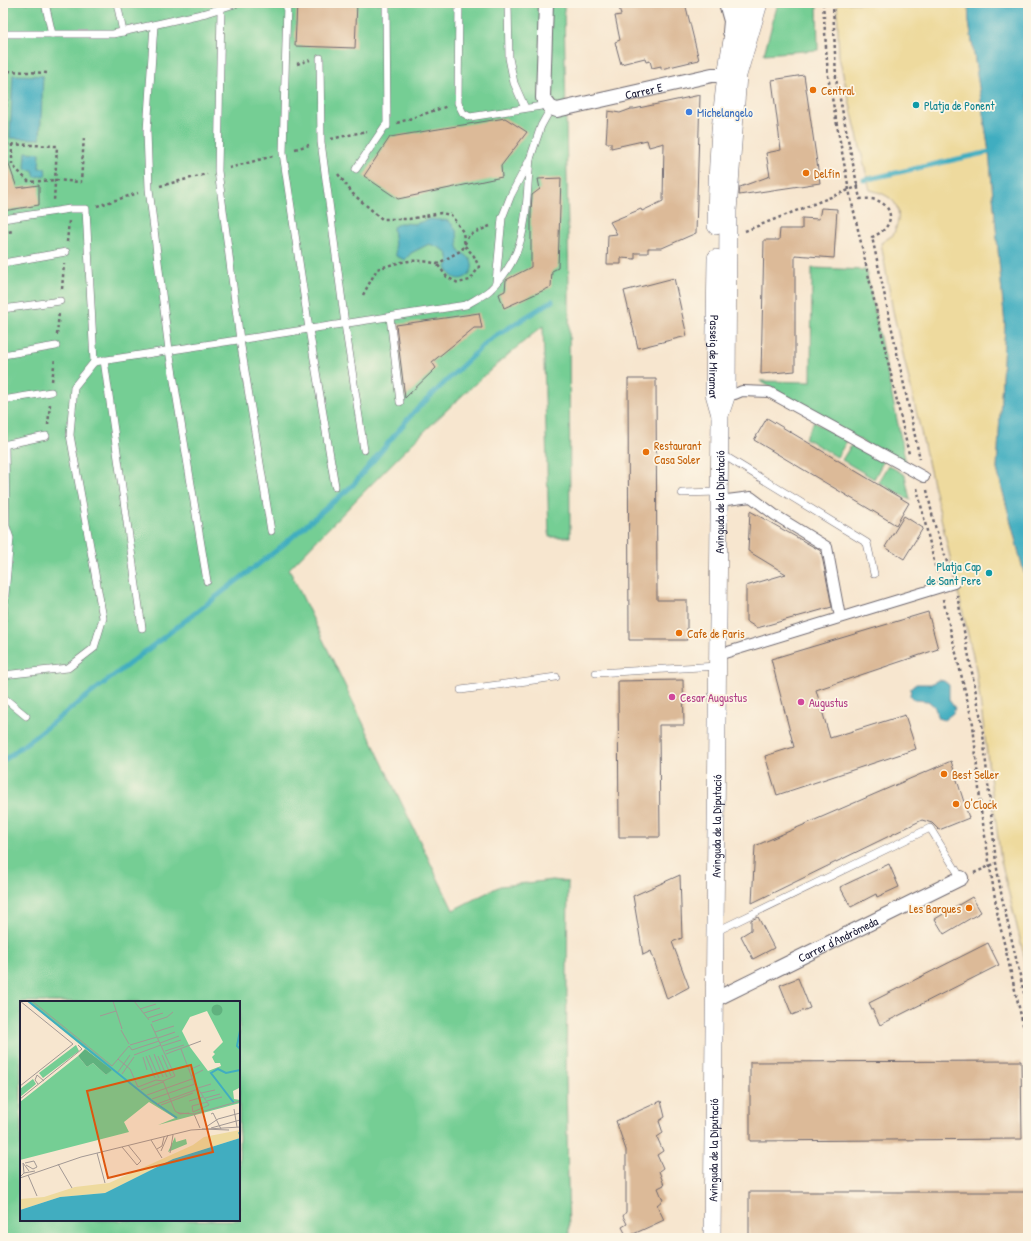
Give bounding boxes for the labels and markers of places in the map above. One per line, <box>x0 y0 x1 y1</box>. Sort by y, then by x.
place label: Central <box>821 82 855 99</box>
marker: Central <box>808 85 818 95</box>
place label: Platja de Ponent <box>924 97 996 114</box>
marker: Platja de Ponent <box>911 100 921 110</box>
place label: Michelangelo <box>697 104 753 121</box>
marker: Michelangelo <box>684 107 694 117</box>
place label: Delfín <box>814 165 840 182</box>
marker: Delfín <box>801 168 811 178</box>
place label: Restaurant Casa Soler <box>654 437 702 468</box>
marker: Restaurant Casa Soler <box>641 447 651 457</box>
place label: Platja Cap de Sant Pere <box>926 558 981 589</box>
marker: Platja Cap de Sant Pere <box>984 568 994 578</box>
place label: Cafe de Paris <box>687 625 745 642</box>
marker: Cafe de Paris <box>674 628 684 638</box>
place label: Cesar Augustus <box>680 689 747 706</box>
marker: Cesar Augustus <box>667 692 677 702</box>
place label: Augustus <box>809 694 848 711</box>
marker: Augustus <box>796 697 806 707</box>
place label: Best Seller <box>952 766 1000 783</box>
marker: Best Seller <box>939 769 949 779</box>
place label: O'Clock <box>964 796 997 813</box>
marker: O'Clock <box>951 799 961 809</box>
place label: Les Barques <box>909 900 961 917</box>
marker: Les Barques <box>964 903 974 913</box>

